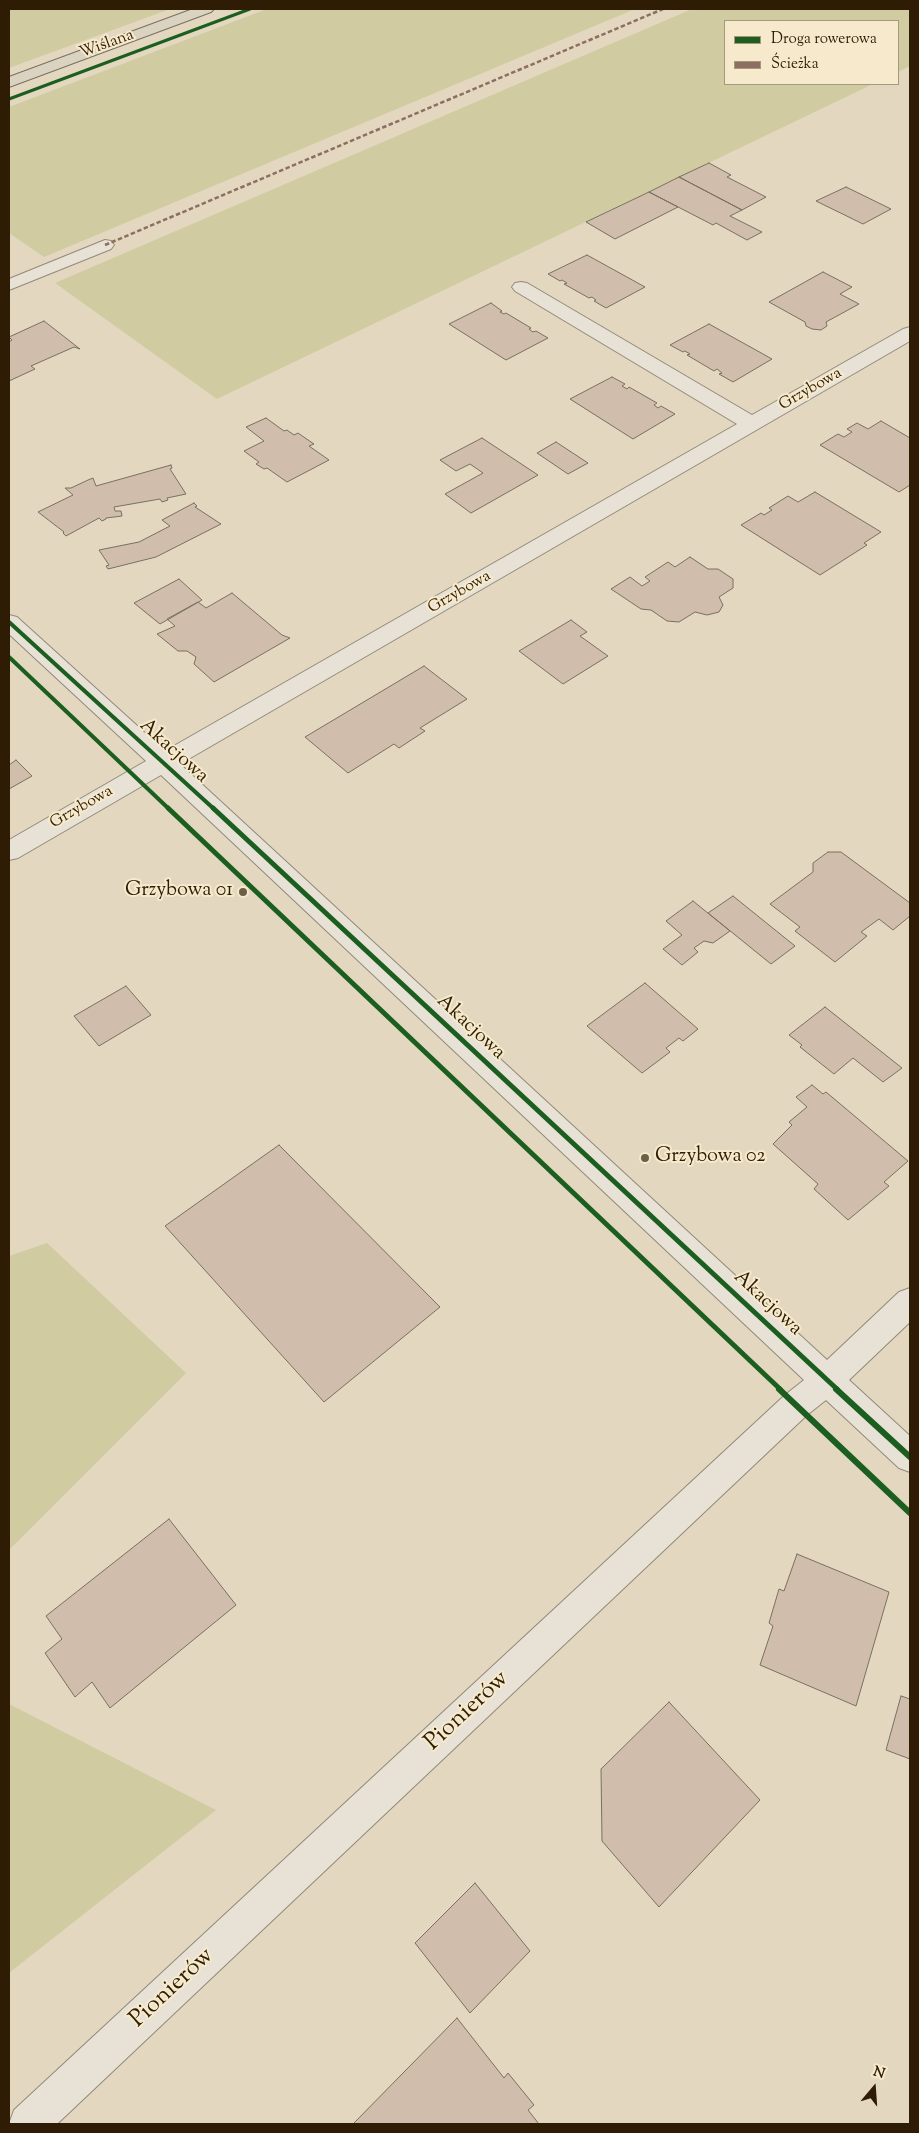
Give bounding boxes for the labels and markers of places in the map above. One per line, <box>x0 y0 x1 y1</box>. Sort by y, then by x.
place label: Grzybowa 01 <box>125 880 233 904</box>
marker: Grzybowa 01 <box>237 886 249 898</box>
place label: Grzybowa 02 <box>655 1146 766 1170</box>
marker: Grzybowa 02 <box>639 1152 651 1164</box>

